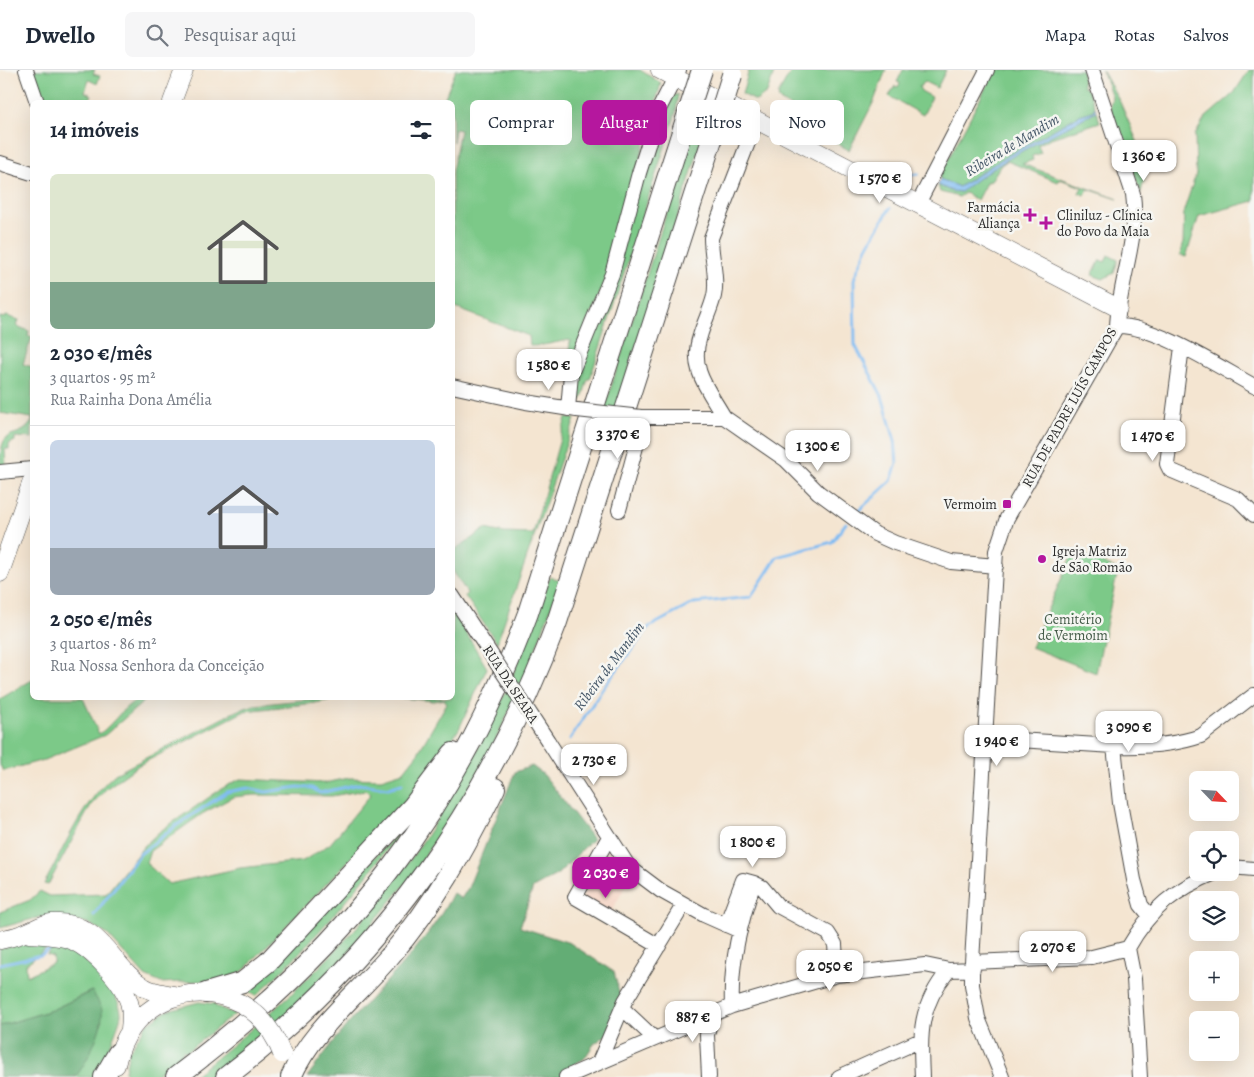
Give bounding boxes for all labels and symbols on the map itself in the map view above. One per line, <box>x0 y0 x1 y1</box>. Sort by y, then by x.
water label: Ribeira de Mandim <box>961 109 1063 181</box>
pin: 1 360 € <box>1098 140 1190 182</box>
pin: 1 570 € <box>834 162 926 204</box>
place label: Farmácia Aliança <box>967 198 1020 233</box>
place label: Cliniluz - Clínica do Povo da Maia <box>1057 206 1153 241</box>
marker: Farmácia Aliança <box>1024 209 1036 221</box>
marker: Cliniluz - Clínica do Povo da Maia <box>1039 216 1053 230</box>
street label: RUA DE PADRE LUÍS CAMPOS <box>1017 324 1121 491</box>
pin: 1 580 € <box>503 348 595 391</box>
pin: 3 370 € <box>572 418 664 460</box>
pin: 1 470 € <box>1107 420 1199 462</box>
pin: 1 300 € <box>772 430 864 472</box>
place label: Vermoim <box>943 495 997 514</box>
marker: Vermoim <box>1001 498 1013 510</box>
place label: Igreja Matriz de São Romão <box>1052 542 1132 577</box>
marker: Igreja Matriz de São Romão <box>1036 553 1048 565</box>
park label: Cemitério de Vermoim <box>1038 610 1108 645</box>
water label: Ribeira de Mandim <box>569 618 649 714</box>
street label: RUA DA SEARA <box>478 641 543 728</box>
pin: 3 090 € <box>1083 710 1175 753</box>
pin: 1 940 € <box>951 724 1043 767</box>
pin: 2 730 € <box>548 744 640 786</box>
north arrow <box>1189 771 1239 821</box>
pin: 1 800 € <box>707 826 799 868</box>
pin: 2 030 € <box>560 856 652 899</box>
pin: 2 070 € <box>1007 930 1099 973</box>
pin: 2 050 € <box>784 950 876 992</box>
pin: 887 € <box>658 1000 728 1043</box>

